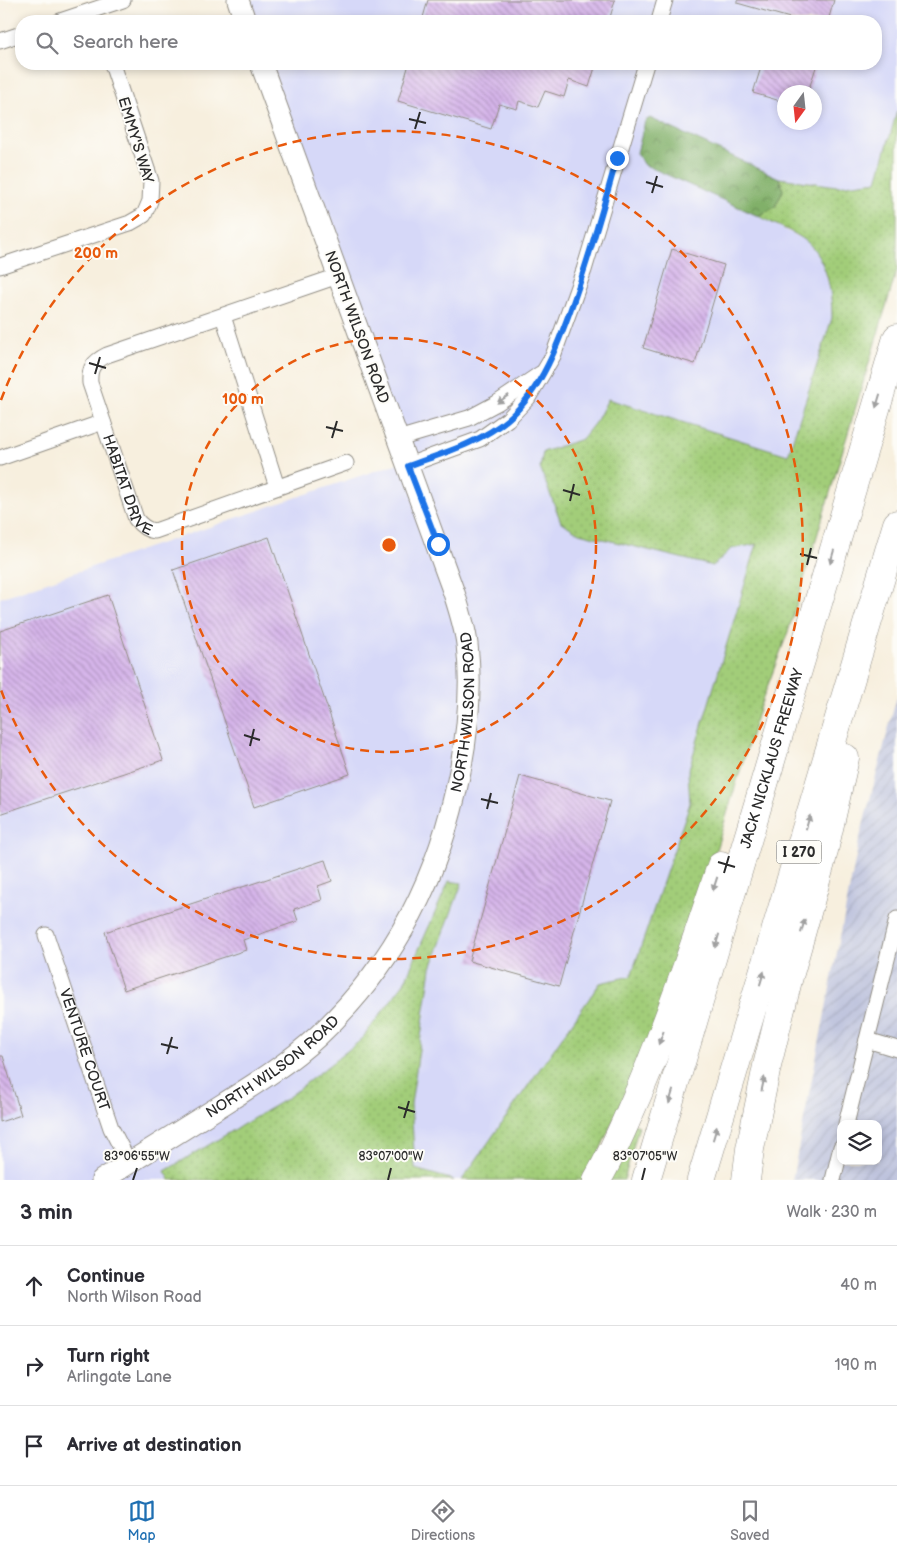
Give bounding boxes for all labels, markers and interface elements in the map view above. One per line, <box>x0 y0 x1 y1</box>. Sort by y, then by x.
search box <box>15 15 882 70</box>
icon: search <box>33 29 61 57</box>
text: Search here <box>73 31 178 54</box>
north arrow <box>777 85 822 130</box>
street label: EMMY'S WAY <box>113 95 158 186</box>
route end <box>606 147 629 170</box>
text: 200 m <box>74 244 118 263</box>
street label: NORTH WILSON ROAD <box>320 248 393 406</box>
text: 100 m <box>222 390 264 409</box>
one-way arrow <box>496 394 510 404</box>
one-way arrow <box>873 394 881 409</box>
street label: HABITAT DRIVE <box>98 432 155 540</box>
route start <box>427 533 450 556</box>
centre of rings <box>380 536 398 554</box>
one-way arrow <box>827 550 835 565</box>
street label: NORTH WILSON ROAD <box>447 630 479 794</box>
street label: JACK NICKLAUS FREEWAY <box>736 666 808 851</box>
one-way arrow <box>805 814 813 829</box>
road number: I 270 <box>776 840 822 864</box>
one-way arrow <box>710 877 718 892</box>
one-way arrow <box>799 919 807 934</box>
one-way arrow <box>713 934 721 949</box>
one-way arrow <box>758 970 766 985</box>
street label: VENTURE COURT <box>55 986 114 1113</box>
street label: NORTH WILSON ROAD <box>203 1012 344 1123</box>
one-way arrow <box>657 1031 665 1046</box>
one-way arrow <box>760 1075 768 1091</box>
one-way arrow <box>666 1089 674 1104</box>
map controls <box>837 1120 882 1165</box>
button: layers <box>837 1120 882 1165</box>
one-way arrow <box>712 1126 720 1141</box>
text: 83°06'55"W <box>104 1149 170 1164</box>
text: 83°07'00"W <box>359 1149 423 1164</box>
text: 83°07'05"W <box>613 1149 677 1164</box>
text: 3 min <box>20 1200 73 1225</box>
text: Walk · 230 m <box>787 1203 877 1222</box>
text: Continue <box>67 1265 145 1288</box>
icon: ahead <box>20 1272 48 1300</box>
text: 40 m <box>840 1276 877 1295</box>
text: North Wilson Road <box>67 1288 202 1307</box>
text: Turn right <box>67 1345 150 1368</box>
icon: right <box>20 1352 48 1380</box>
text: 190 m <box>835 1356 877 1375</box>
text: Arlingate Lane <box>67 1368 172 1387</box>
icon: arrive <box>20 1432 48 1460</box>
text: Arrive at destination <box>67 1434 242 1457</box>
tab: Map <box>128 1497 156 1544</box>
tab: Directions <box>411 1497 475 1544</box>
tab: Saved <box>730 1497 769 1544</box>

